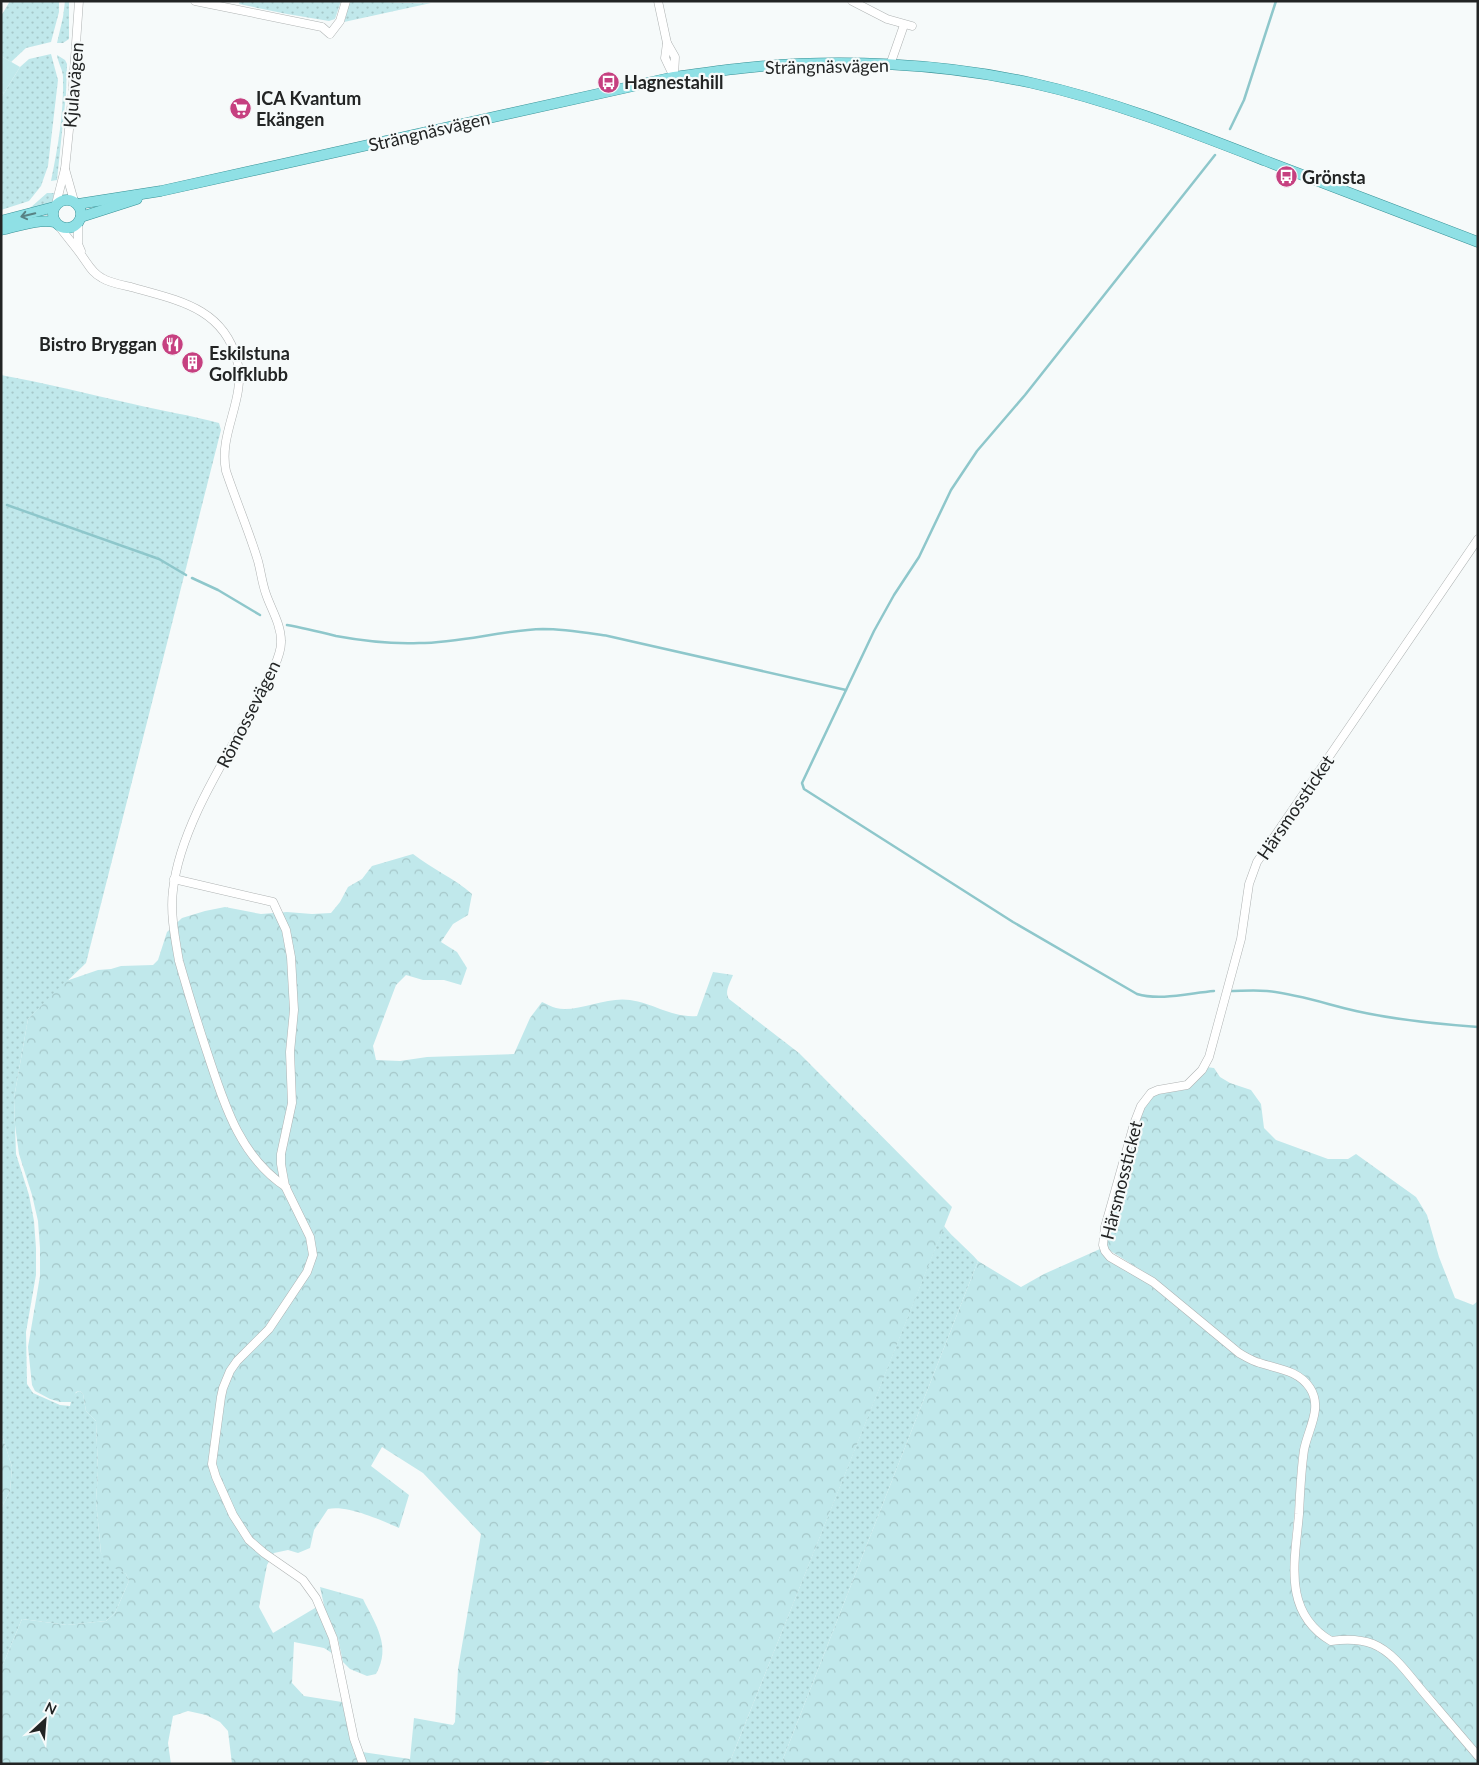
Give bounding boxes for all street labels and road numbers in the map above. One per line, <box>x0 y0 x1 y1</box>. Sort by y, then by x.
street label: Kjulavägen <box>58 41 88 129</box>
street label: Strängnäsvägen <box>765 54 889 78</box>
street label: Strängnäsvägen <box>366 106 492 156</box>
street label: Römossevägen <box>212 657 284 771</box>
street label: Härsmossticket <box>1252 750 1338 864</box>
street label: Härsmossticket <box>1096 1118 1147 1242</box>

